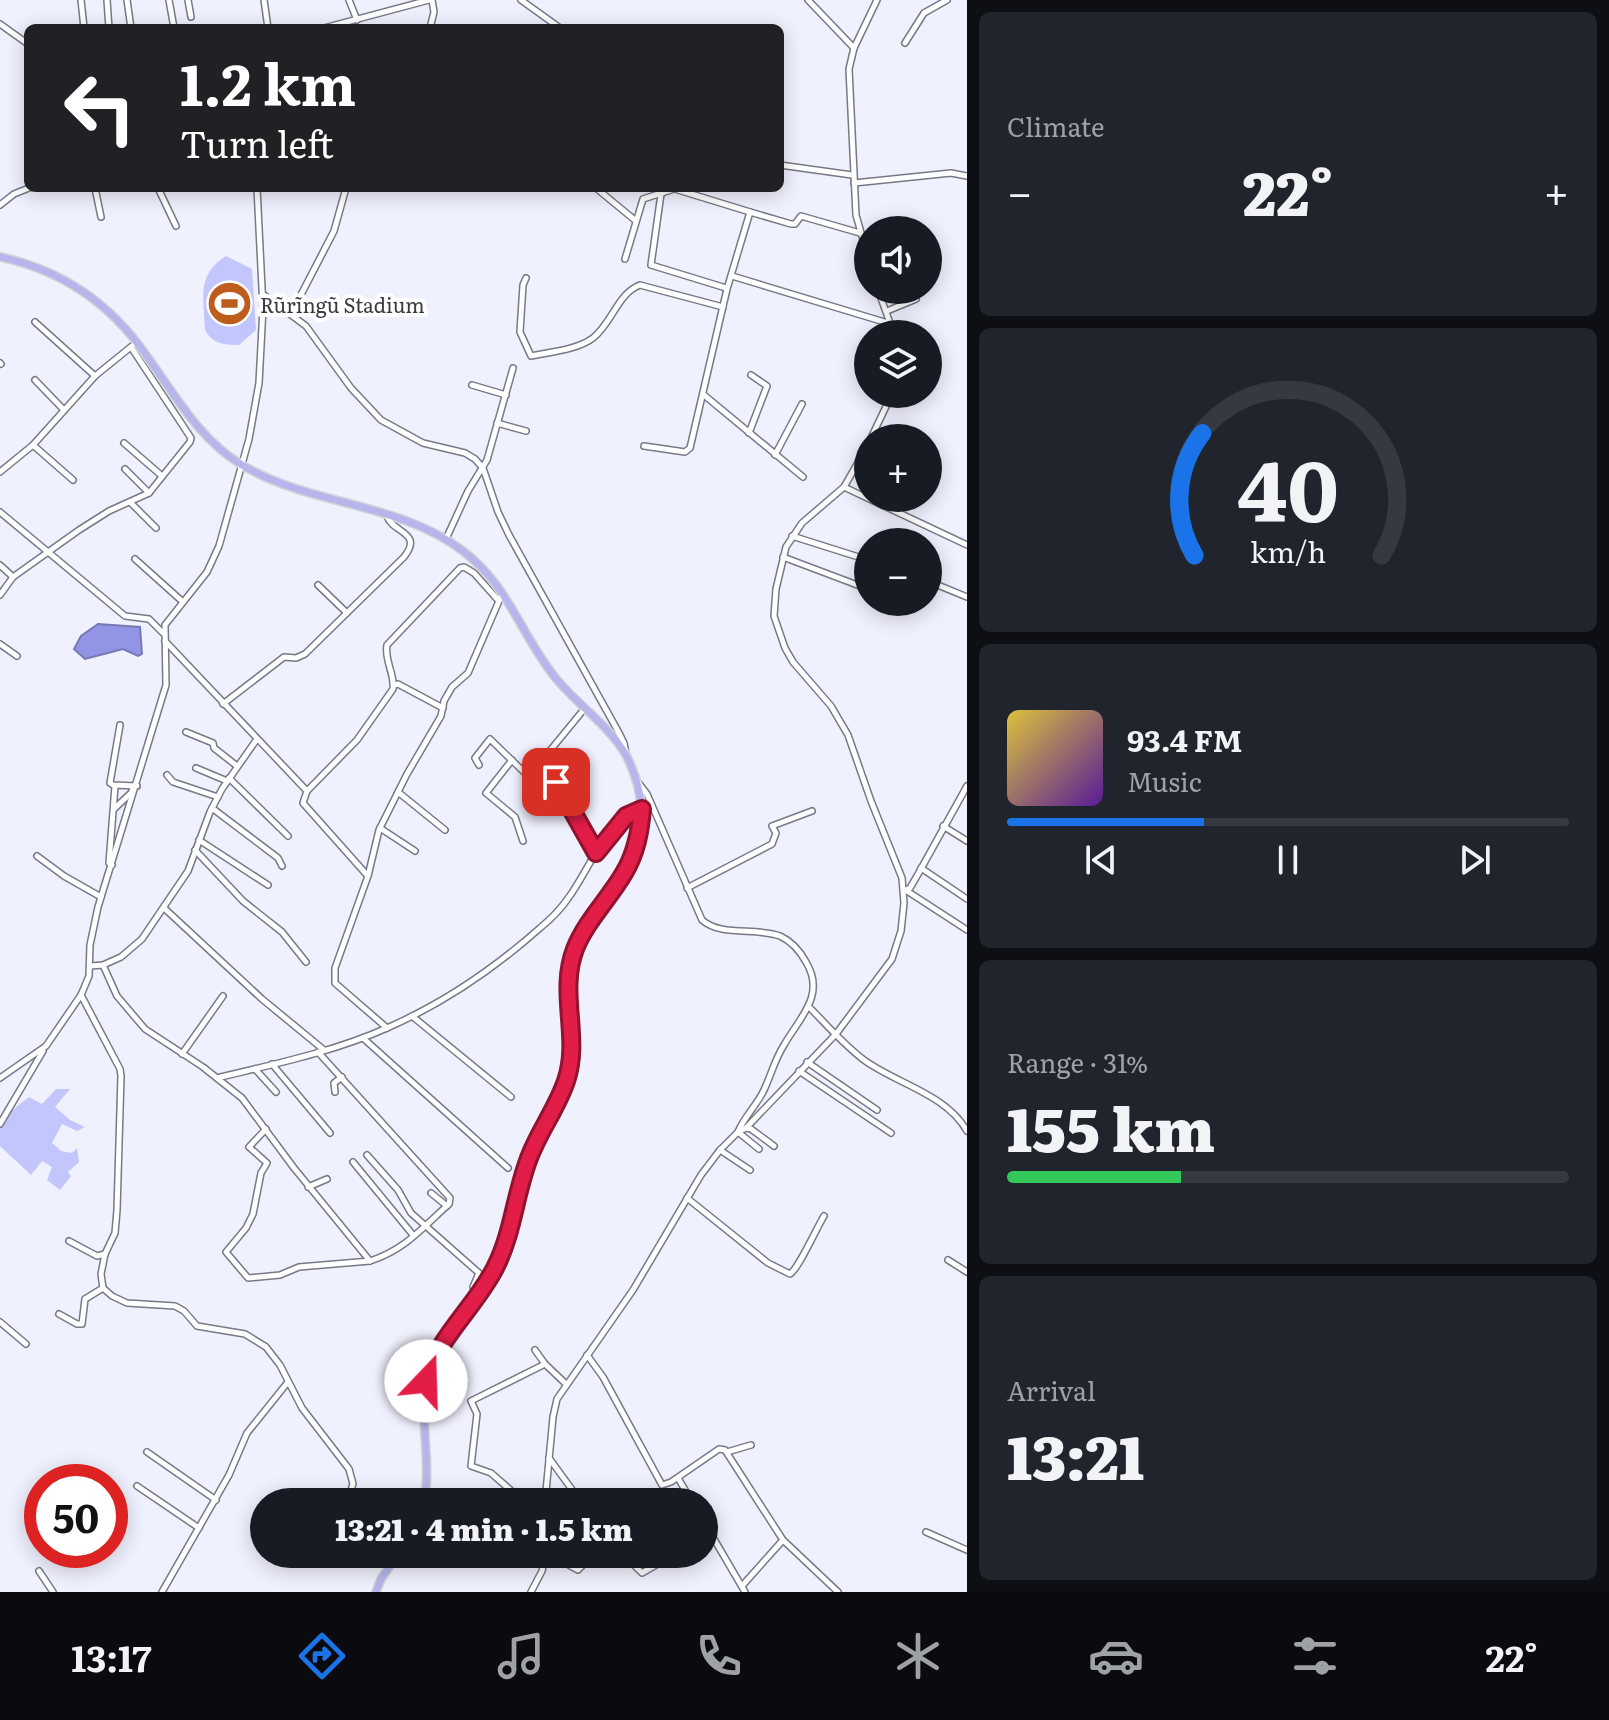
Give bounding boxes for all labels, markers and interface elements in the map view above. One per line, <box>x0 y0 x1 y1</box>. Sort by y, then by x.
text: 1.2 km <box>180 40 356 123</box>
icon: left <box>48 56 152 160</box>
text: Climate <box>1007 106 1105 145</box>
text: Turn left <box>180 116 334 169</box>
text: 22° <box>1243 145 1333 234</box>
text: − <box>1007 157 1033 223</box>
text: + <box>1543 157 1569 223</box>
map controls <box>854 216 942 616</box>
button: sound <box>854 216 942 304</box>
sports icon: Rũrĩngũ Stadium <box>205 280 253 328</box>
place label: Rũrĩngũ Stadium <box>260 289 425 319</box>
button: layers <box>854 320 942 408</box>
button: + <box>854 424 942 512</box>
text: 40 <box>1237 424 1339 548</box>
button: − <box>854 528 942 616</box>
text: km/h <box>1250 529 1326 572</box>
text: 93.4 FM <box>1127 717 1242 761</box>
pin <box>522 748 590 816</box>
icon: arrive <box>534 760 578 804</box>
text: Music <box>1127 761 1202 800</box>
icon: previous <box>1079 838 1123 882</box>
icon: pause <box>1266 838 1310 882</box>
icon: next <box>1453 838 1497 882</box>
text: Range · 31% <box>1007 1042 1148 1081</box>
text: 155 km <box>1007 1081 1215 1170</box>
position arrow <box>384 1339 468 1423</box>
text: Arrival <box>1007 1370 1096 1409</box>
text: 13:21 <box>1007 1409 1144 1498</box>
speed limit sign: 50 <box>24 1464 128 1568</box>
text: 13:21 · 4 min · 1.5 km <box>335 1506 633 1550</box>
icon: directions <box>294 1628 350 1684</box>
icon: music <box>493 1628 549 1684</box>
icon: phone <box>691 1628 747 1684</box>
icon: climate <box>890 1628 946 1684</box>
icon: car <box>1088 1628 1144 1684</box>
icon: filters <box>1287 1628 1343 1684</box>
text: 13:17 <box>71 1630 152 1683</box>
text: 22° <box>1486 1630 1538 1683</box>

